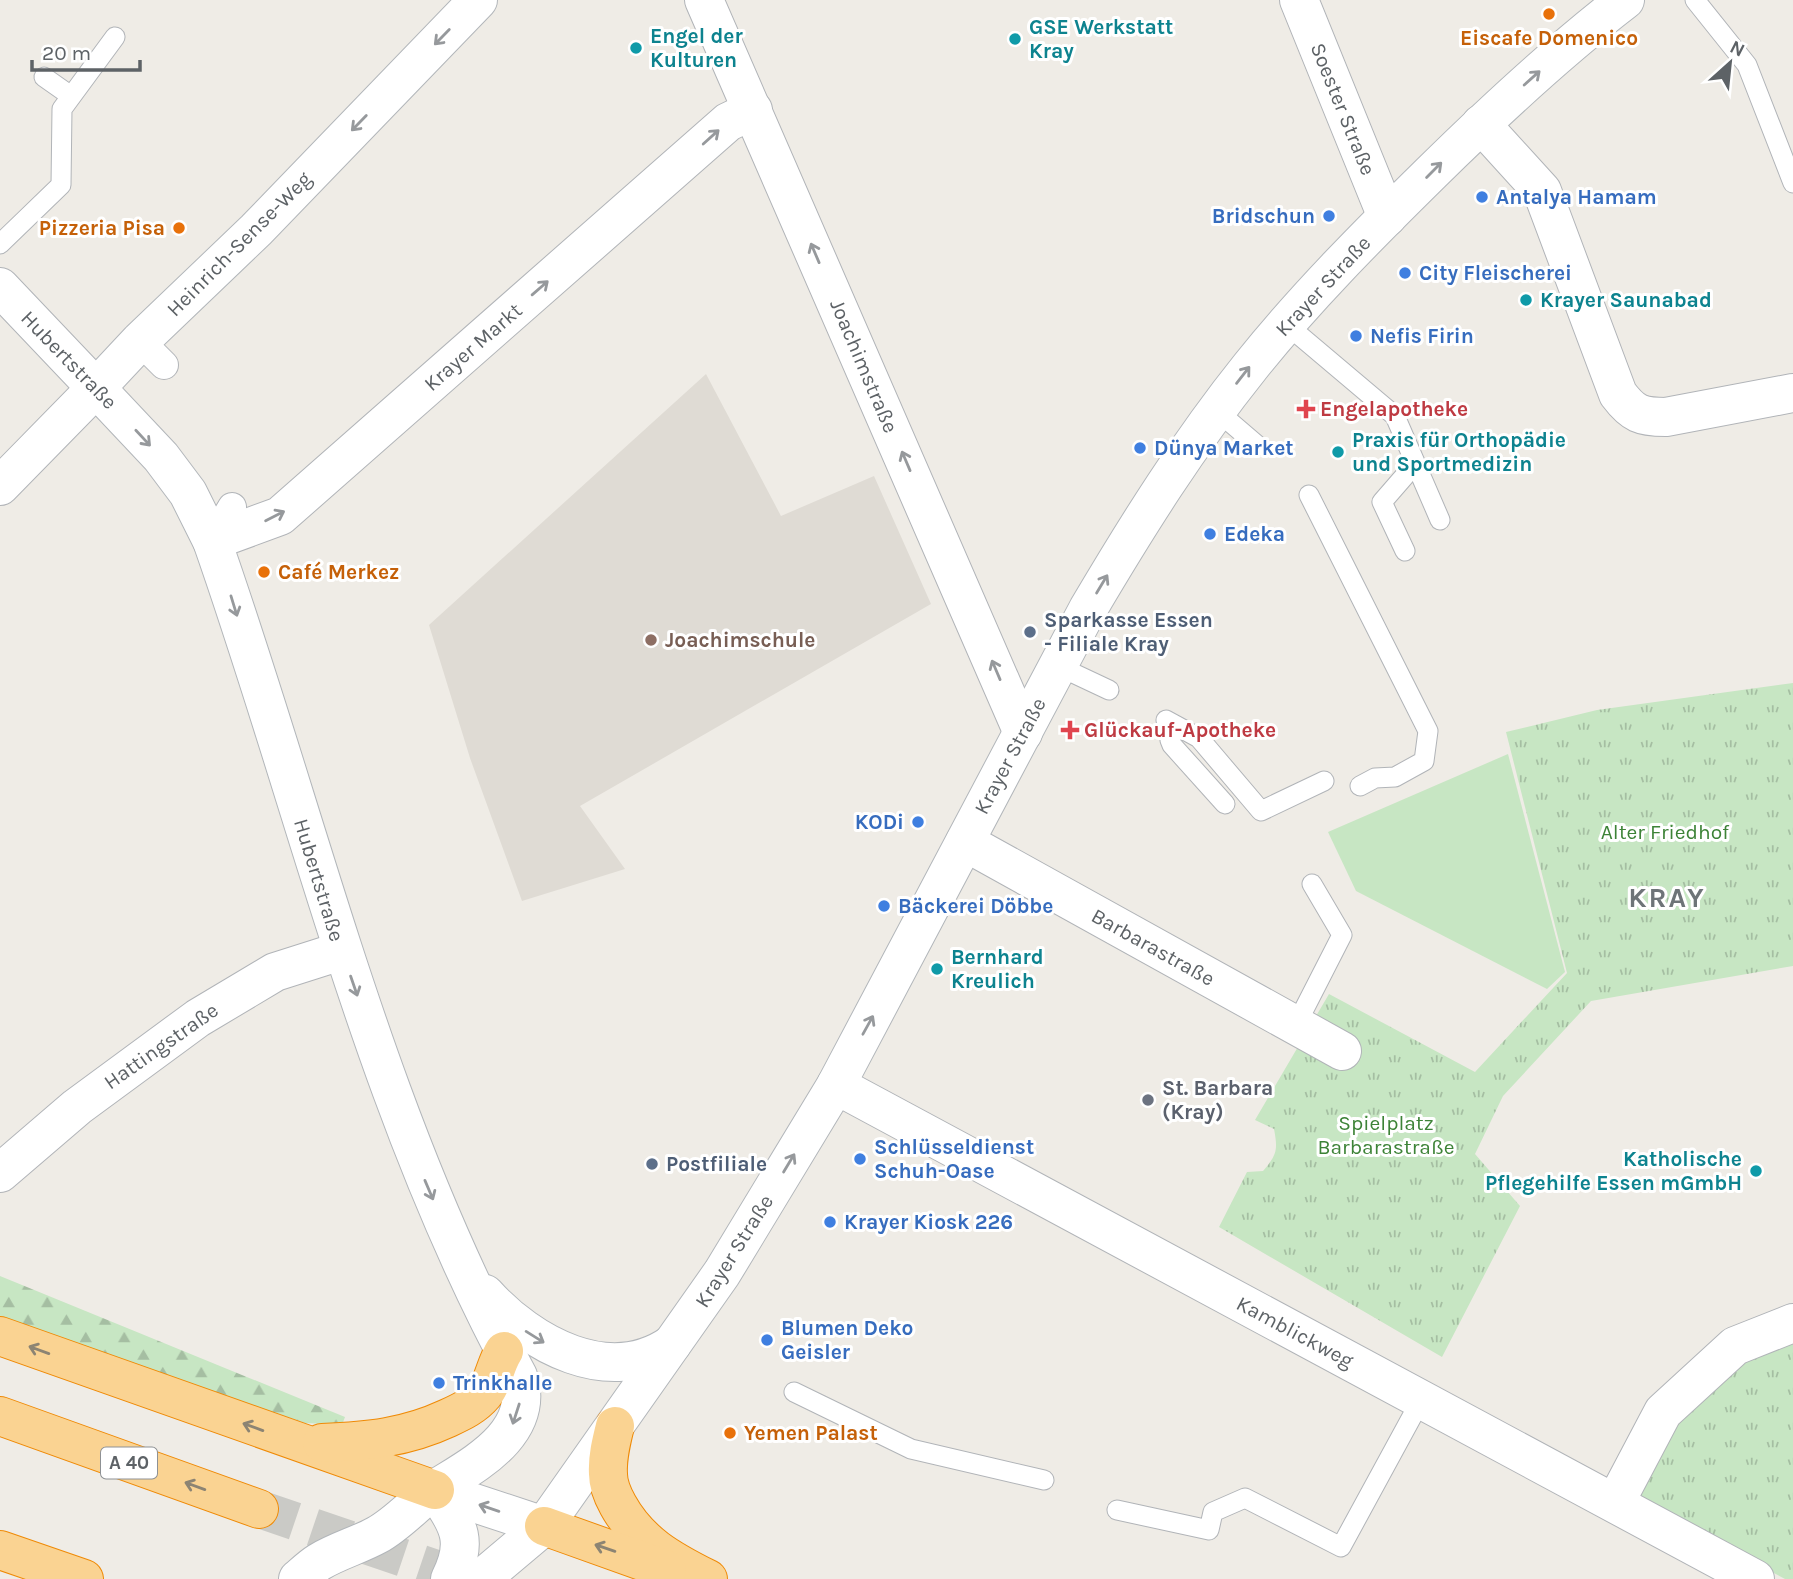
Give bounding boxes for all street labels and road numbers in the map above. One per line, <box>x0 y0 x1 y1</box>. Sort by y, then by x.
street label: Soester Straße <box>1306 39 1380 179</box>
street label: Heinrich-Sense-Weg <box>162 167 316 321</box>
street label: Krayer Straße <box>1270 231 1376 341</box>
street label: Joachimstraße <box>825 296 903 436</box>
street label: Krayer Markt <box>419 298 527 396</box>
street label: Hubertstraße <box>16 306 122 414</box>
street label: Krayer Straße <box>969 694 1051 818</box>
street label: Hubertstraße <box>289 816 349 944</box>
street label: Barbarastraße <box>1087 903 1219 991</box>
street label: Hattingstraße <box>99 998 223 1094</box>
street label: Krayer Straße <box>690 1190 778 1312</box>
street label: Kamblickweg <box>1232 1291 1358 1373</box>
road number: A 40 <box>101 1448 157 1478</box>

